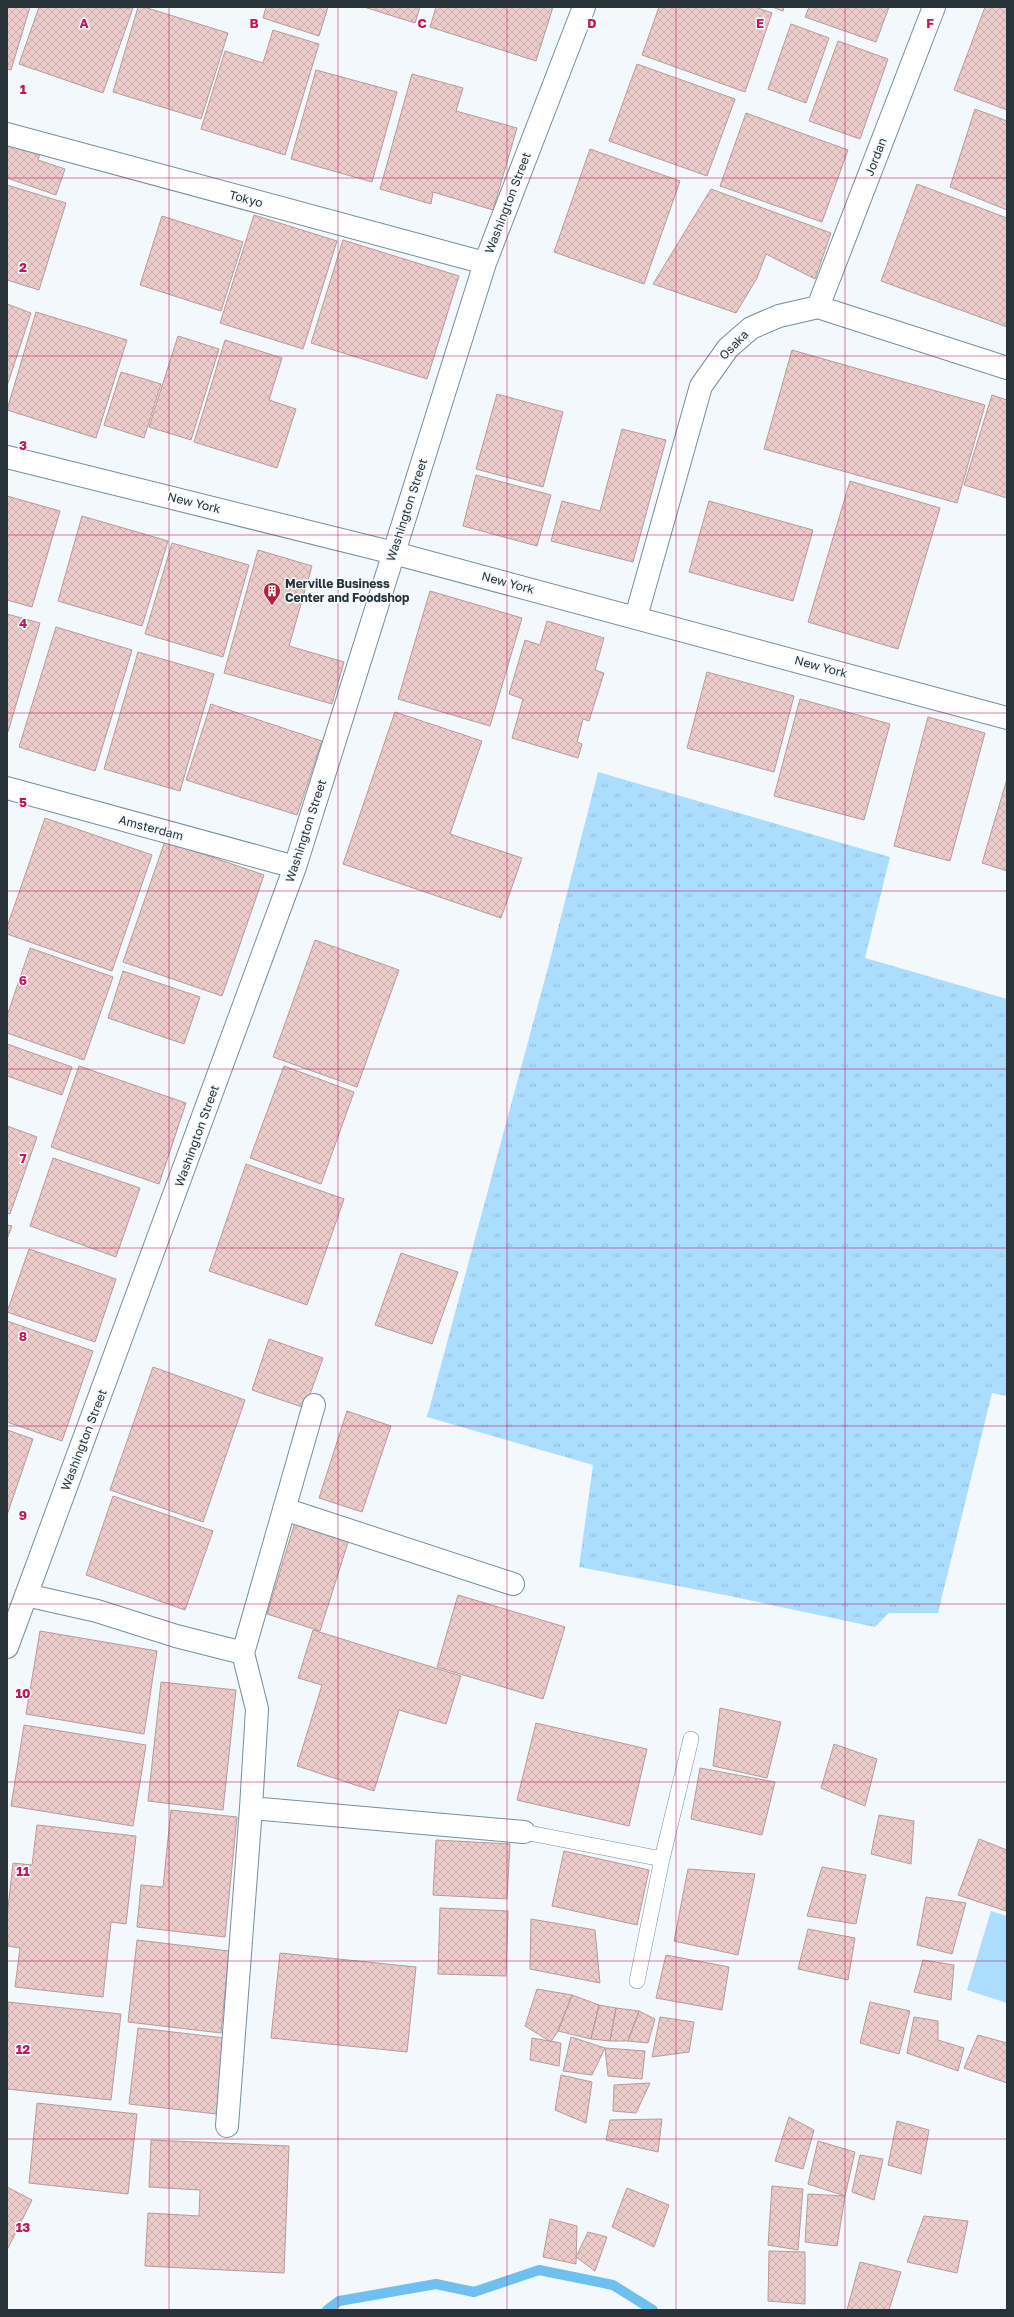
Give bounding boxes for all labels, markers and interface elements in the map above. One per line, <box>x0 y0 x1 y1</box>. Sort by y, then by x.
text: A <box>79 15 89 31</box>
text: B <box>249 15 259 31</box>
text: C <box>417 15 427 31</box>
text: D <box>587 15 597 31</box>
text: E <box>756 15 764 31</box>
text: F <box>926 15 934 31</box>
text: 1 <box>20 81 27 97</box>
street label: Jordan <box>861 135 890 178</box>
street label: Washington Street <box>481 150 534 256</box>
street label: Tokyo <box>228 187 265 210</box>
text: 2 <box>19 259 27 275</box>
street label: Osaka <box>716 327 751 363</box>
text: 3 <box>19 437 27 453</box>
street label: Washington Street <box>383 456 430 563</box>
street label: New York <box>166 489 222 516</box>
street label: New York <box>480 568 536 597</box>
place label: Merville Business Center and Foodshop <box>285 576 410 605</box>
building icon: Merville Business Center and Foodshop <box>262 581 282 606</box>
text: 4 <box>19 615 27 631</box>
street label: New York <box>793 652 849 681</box>
street label: Washington Street <box>282 777 329 884</box>
text: 5 <box>19 794 27 810</box>
street label: Amsterdam <box>117 812 185 843</box>
text: 6 <box>19 972 27 988</box>
street label: Washington Street <box>171 1083 222 1189</box>
text: 7 <box>19 1150 27 1166</box>
text: 8 <box>19 1328 27 1344</box>
street label: Washington Street <box>57 1387 110 1493</box>
text: 9 <box>19 1507 27 1523</box>
text: 10 <box>15 1685 31 1701</box>
text: 11 <box>16 1863 30 1879</box>
text: 12 <box>16 2041 30 2057</box>
text: 13 <box>16 2219 30 2235</box>

